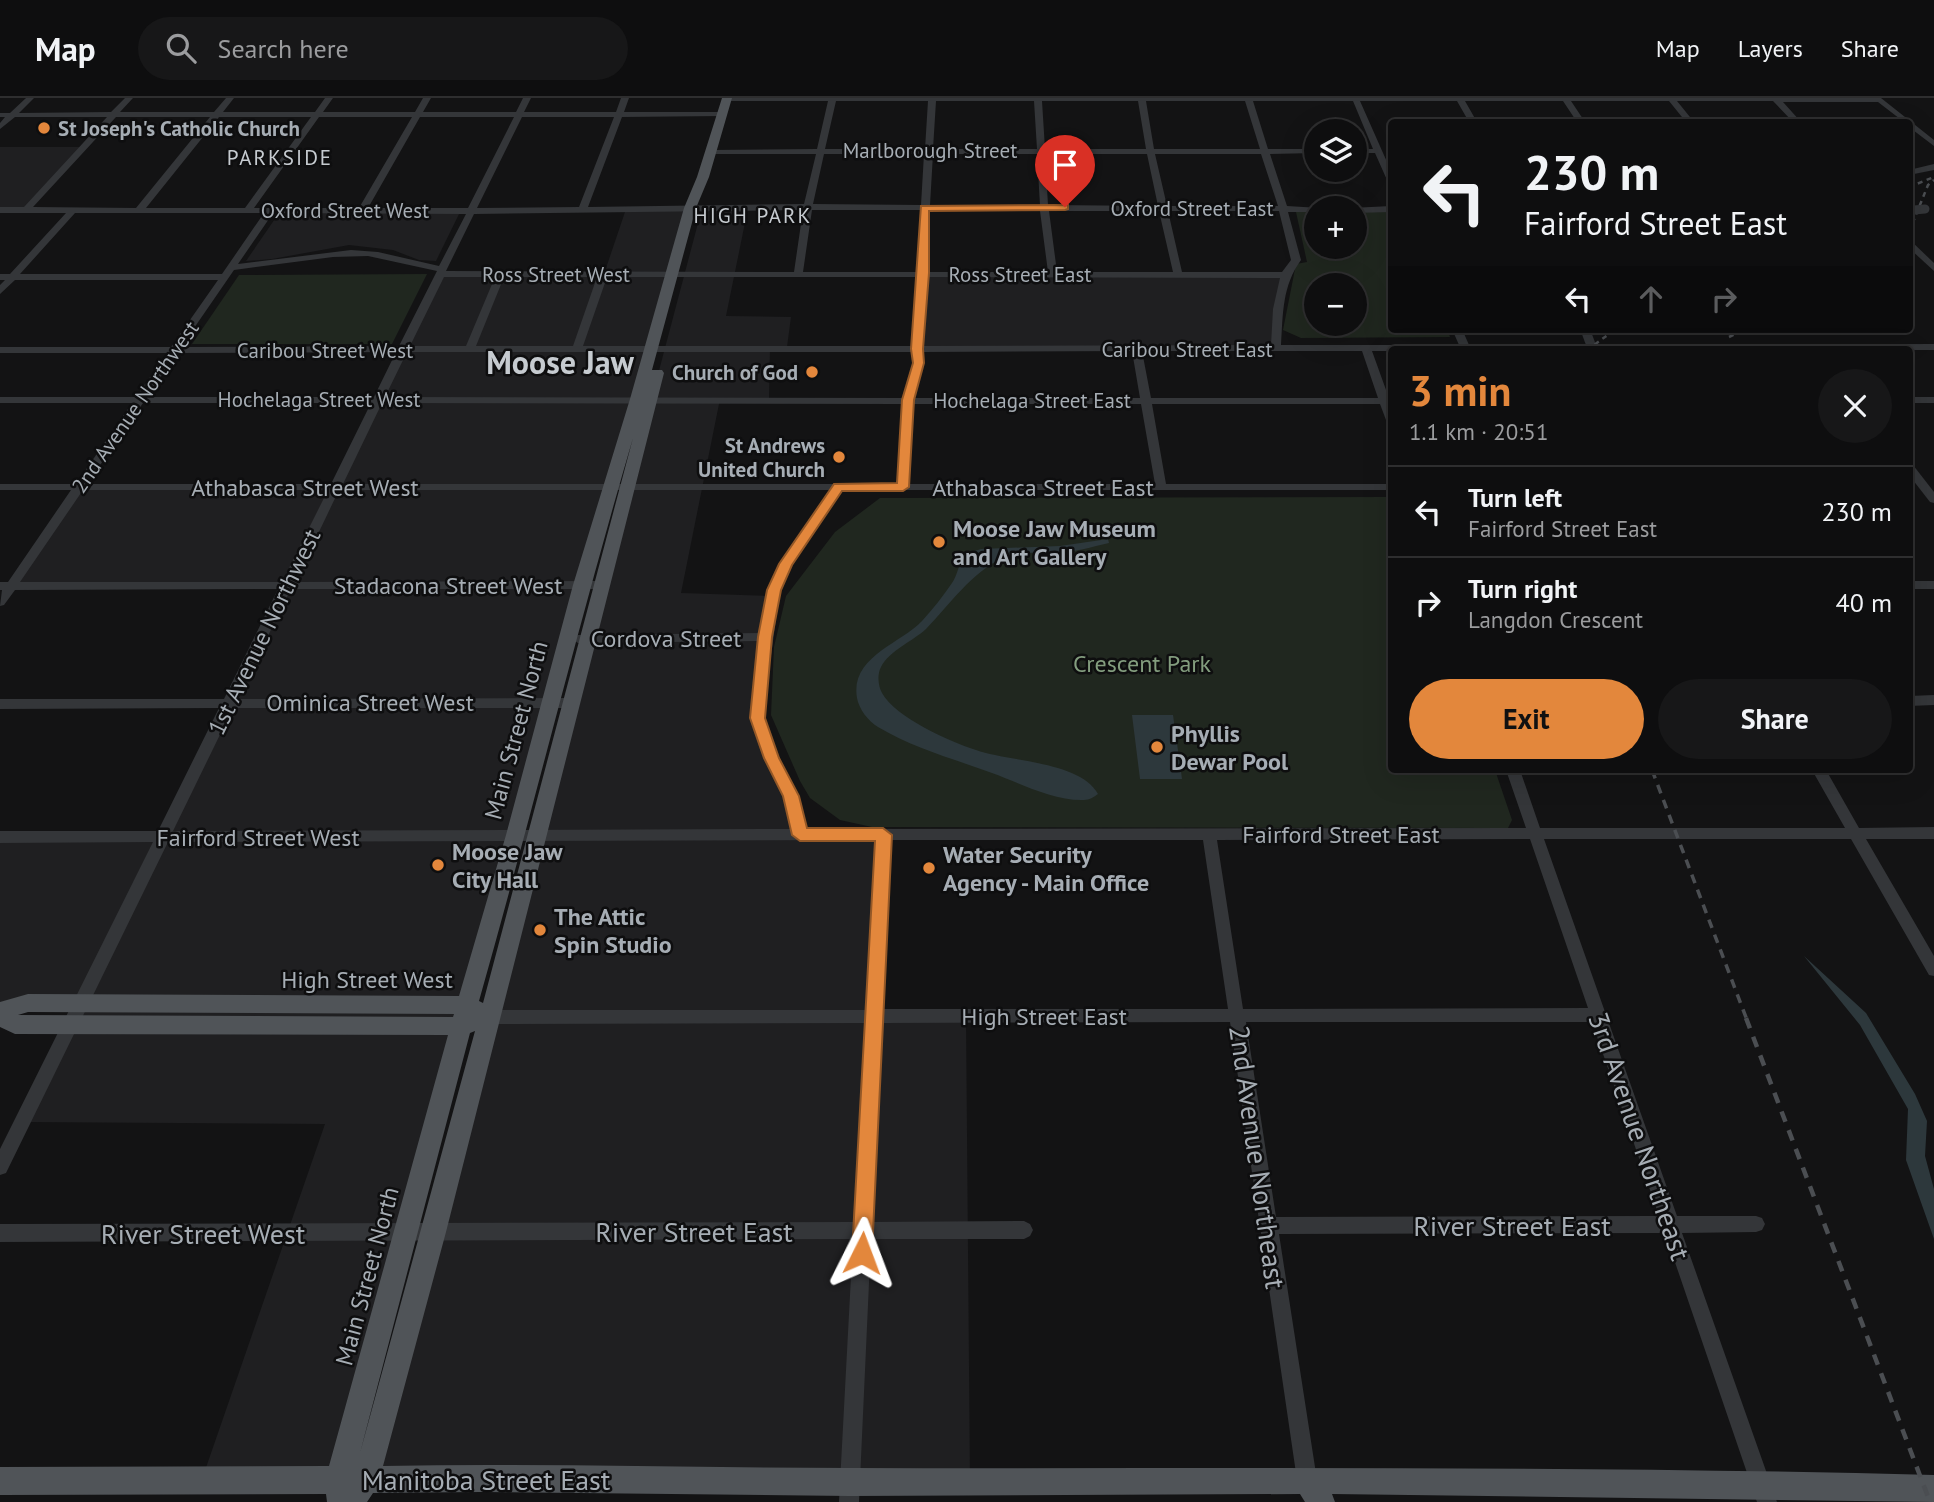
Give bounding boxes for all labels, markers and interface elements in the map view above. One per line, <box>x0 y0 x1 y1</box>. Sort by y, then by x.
search box <box>138 17 628 80</box>
text: Map <box>35 27 96 70</box>
icon: search <box>162 29 200 67</box>
text: Search here <box>218 32 349 65</box>
text: Map <box>1656 33 1700 64</box>
text: Layers <box>1738 33 1803 64</box>
text: Share <box>1841 33 1899 64</box>
place label: St Joseph's Catholic Church <box>58 115 300 142</box>
map controls <box>1304 119 1367 336</box>
button: layers <box>1304 119 1367 182</box>
marker: St Joseph's Catholic Church <box>36 120 52 136</box>
pin <box>1035 135 1095 207</box>
street label: Marlborough Street <box>843 137 1017 164</box>
text: 230 m <box>1524 140 1659 204</box>
district label: PARKSIDE <box>227 144 333 171</box>
icon: arrive <box>1046 146 1084 184</box>
icon: left <box>1409 147 1500 238</box>
street label: Oxford Street East <box>1110 195 1274 222</box>
button: + <box>1304 196 1367 259</box>
street label: Oxford Street West <box>261 197 429 224</box>
district label: HIGH PARK <box>694 202 812 229</box>
text: Fairford Street East <box>1524 202 1787 244</box>
street label: Ross Street West <box>482 261 630 288</box>
street label: Ross Street East <box>949 261 1091 288</box>
button: − <box>1304 273 1367 336</box>
icon: left <box>1559 280 1597 318</box>
icon: ahead <box>1632 280 1670 318</box>
icon: right <box>1705 280 1743 318</box>
street label: 2nd Avenue Northwest <box>65 316 205 498</box>
street label: Caribou Street East <box>1101 336 1273 363</box>
street label: Caribou Street West <box>237 337 413 364</box>
district label: Moose Jaw <box>486 341 635 383</box>
place label: Church of God <box>672 359 798 386</box>
text: 3 min <box>1409 363 1511 418</box>
marker: Church of God <box>804 364 820 380</box>
button: close <box>1818 369 1892 443</box>
street label: Hochelaga Street West <box>218 386 420 413</box>
street label: Hochelaga Street East <box>933 387 1131 414</box>
text: 1.1 km · 20:51 <box>1409 417 1548 446</box>
place label: St Andrews United Church <box>698 432 825 483</box>
marker: St Andrews United Church <box>831 449 847 465</box>
street label: Athabasca Street West <box>191 472 419 503</box>
street label: Athabasca Street East <box>932 472 1154 503</box>
text: Turn left <box>1468 481 1562 514</box>
icon: left <box>1409 493 1447 531</box>
text: 230 m <box>1821 495 1892 528</box>
place label: Moose Jaw Museum and Art Gallery <box>953 513 1156 572</box>
text: Fairford Street East <box>1468 514 1657 543</box>
street label: 1st Avenue Northwest <box>201 524 327 740</box>
marker: Moose Jaw Museum and Art Gallery <box>931 534 947 550</box>
street label: Stadacona Street West <box>334 570 562 601</box>
text: Turn right <box>1468 572 1577 605</box>
icon: right <box>1409 584 1447 622</box>
text: 40 m <box>1836 586 1892 619</box>
text: Langdon Crescent <box>1468 605 1643 634</box>
street label: Cordova Street <box>591 623 741 654</box>
street label: Main Street North <box>477 637 555 823</box>
park label: Crescent Park <box>1073 648 1212 679</box>
button: Exit <box>1409 679 1644 759</box>
button: Share <box>1658 679 1892 759</box>
street label: Ominica Street West <box>266 687 474 718</box>
place label: Phyllis Dewar Pool <box>1171 718 1289 777</box>
marker: Phyllis Dewar Pool <box>1149 739 1165 755</box>
street label: Fairford Street East <box>1242 819 1440 850</box>
street label: Fairford Street West <box>156 822 360 853</box>
place label: Moose Jaw City Hall <box>452 836 563 895</box>
place label: Water Security Agency - Main Office <box>943 839 1149 898</box>
marker: Moose Jaw City Hall <box>430 857 446 873</box>
marker: Water Security Agency - Main Office <box>921 860 937 876</box>
place label: The Attic Spin Studio <box>554 901 672 960</box>
marker: The Attic Spin Studio <box>532 922 548 938</box>
street label: High Street West <box>281 964 453 995</box>
street label: High Street East <box>961 1001 1127 1032</box>
street label: 3rd Avenue Northeast <box>1580 1007 1700 1265</box>
street label: 2nd Avenue Northeast <box>1221 1023 1295 1292</box>
street label: Main Street North <box>328 1183 406 1369</box>
street label: River Street East <box>1413 1207 1611 1244</box>
street label: River Street East <box>595 1213 793 1250</box>
street label: River Street West <box>101 1215 306 1252</box>
position arrow <box>825 1216 899 1290</box>
street label: Manitoba Street East <box>362 1461 611 1498</box>

